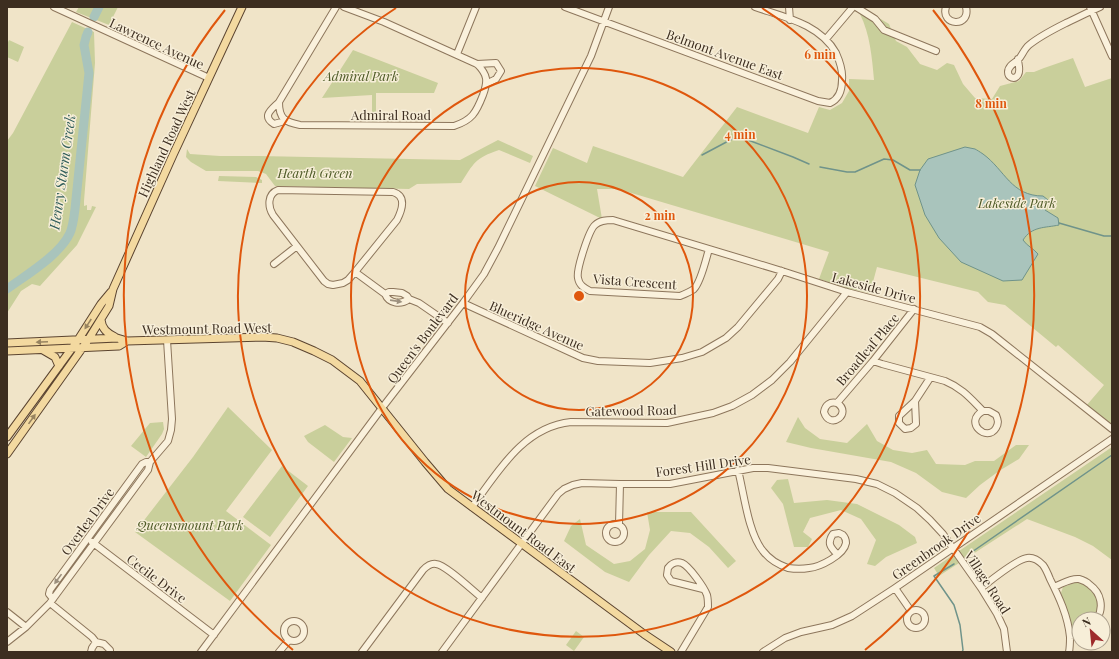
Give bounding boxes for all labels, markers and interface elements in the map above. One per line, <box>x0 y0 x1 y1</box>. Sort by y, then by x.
street label: Lawrence Avenue <box>107 14 207 73</box>
street label: Belmont Avenue East <box>664 25 786 83</box>
text: 6 min <box>804 46 836 62</box>
park label: Admiral Park <box>322 67 399 84</box>
street label: Highland Road West <box>134 86 199 200</box>
text: 8 min <box>975 95 1007 111</box>
street label: Admiral Road <box>350 106 431 123</box>
water label: Henry Sturm Creek <box>44 113 79 232</box>
text: 4 min <box>724 126 756 142</box>
park label: Hearth Green <box>276 164 353 181</box>
park label: Lakeside Park <box>977 194 1056 211</box>
text: 2 min <box>645 207 676 223</box>
street label: Lakeside Drive <box>830 268 918 306</box>
street label: Vista Crescent <box>592 270 678 292</box>
street label: Queen's Boulevard <box>383 289 462 386</box>
centre of rings <box>572 289 586 303</box>
street label: Blueridge Avenue <box>487 296 587 354</box>
one-way arrow <box>389 298 402 304</box>
street label: Broadleaf Place <box>832 309 903 389</box>
street label: Westmount Road West <box>141 318 272 338</box>
one-way arrow <box>84 319 92 330</box>
one-way arrow <box>36 338 48 345</box>
street label: Gatewood Road <box>585 401 677 419</box>
one-way arrow <box>28 414 36 424</box>
street label: Forest Hill Drive <box>654 450 752 480</box>
street label: Overlea Drive <box>57 484 117 558</box>
street label: Westmount Road East <box>467 485 580 576</box>
street label: Greenbrook Drive <box>888 509 984 583</box>
park label: Queensmount Park <box>135 516 244 533</box>
street label: Village Road <box>961 546 1015 617</box>
street label: Cecile Drive <box>124 550 191 606</box>
one-way arrow <box>54 573 62 584</box>
north arrow <box>1071 611 1111 651</box>
text: N <box>1079 613 1093 630</box>

